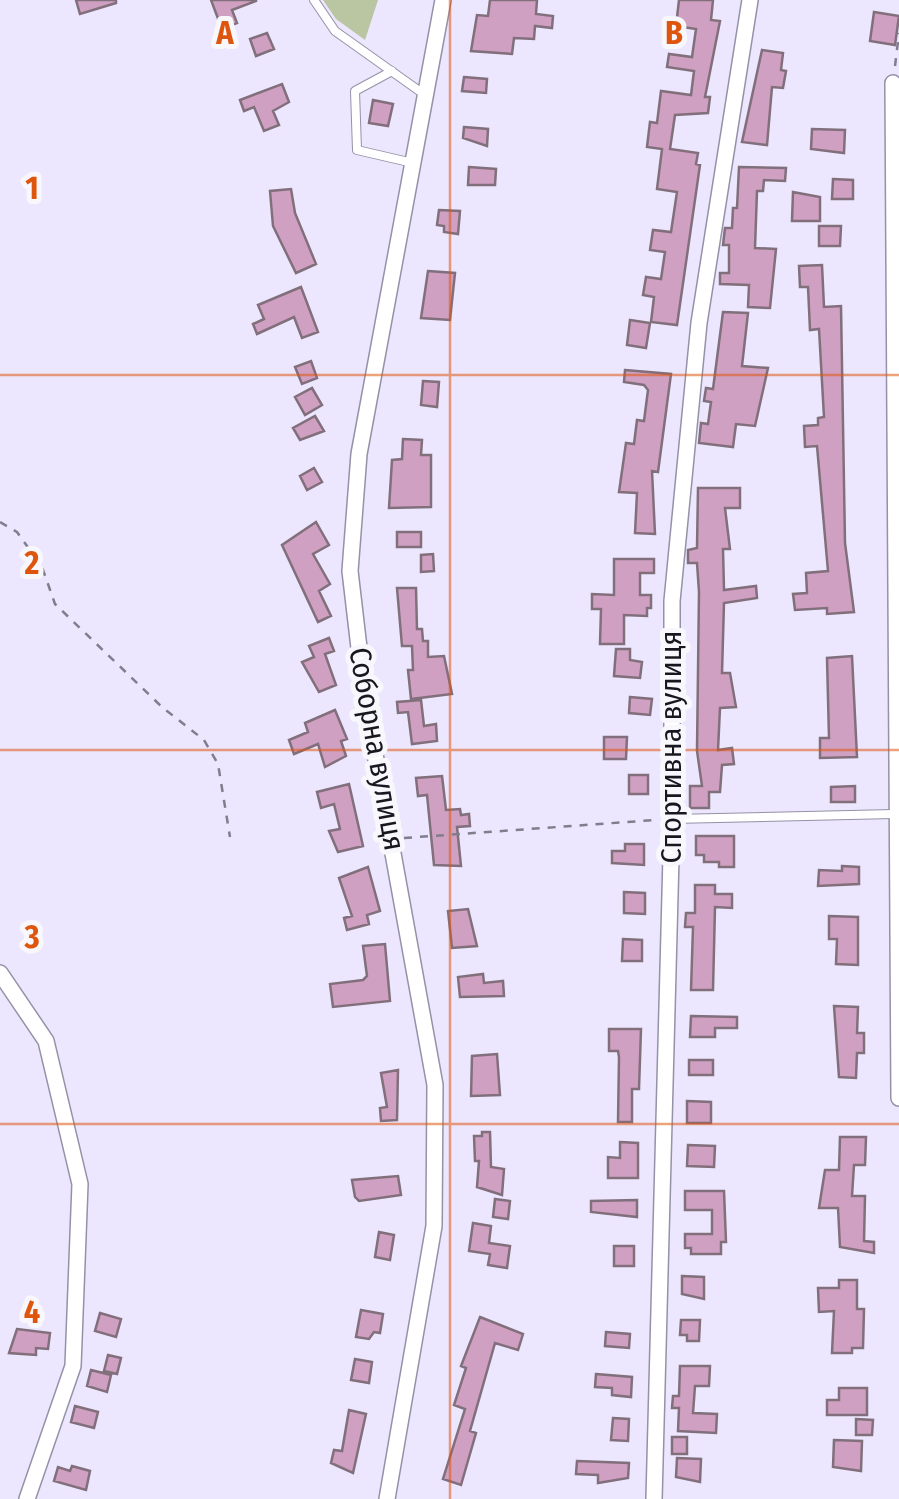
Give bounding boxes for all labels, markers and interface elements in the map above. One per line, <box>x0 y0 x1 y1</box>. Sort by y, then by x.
text: A <box>215 14 234 52</box>
text: B <box>665 14 683 52</box>
text: 1 <box>25 169 39 207</box>
text: 2 <box>24 544 40 582</box>
street label: Спортивна вулиця <box>653 631 689 863</box>
street label: Соборна вулиця <box>341 645 413 853</box>
text: 3 <box>23 918 40 956</box>
text: 4 <box>24 1293 40 1331</box>

